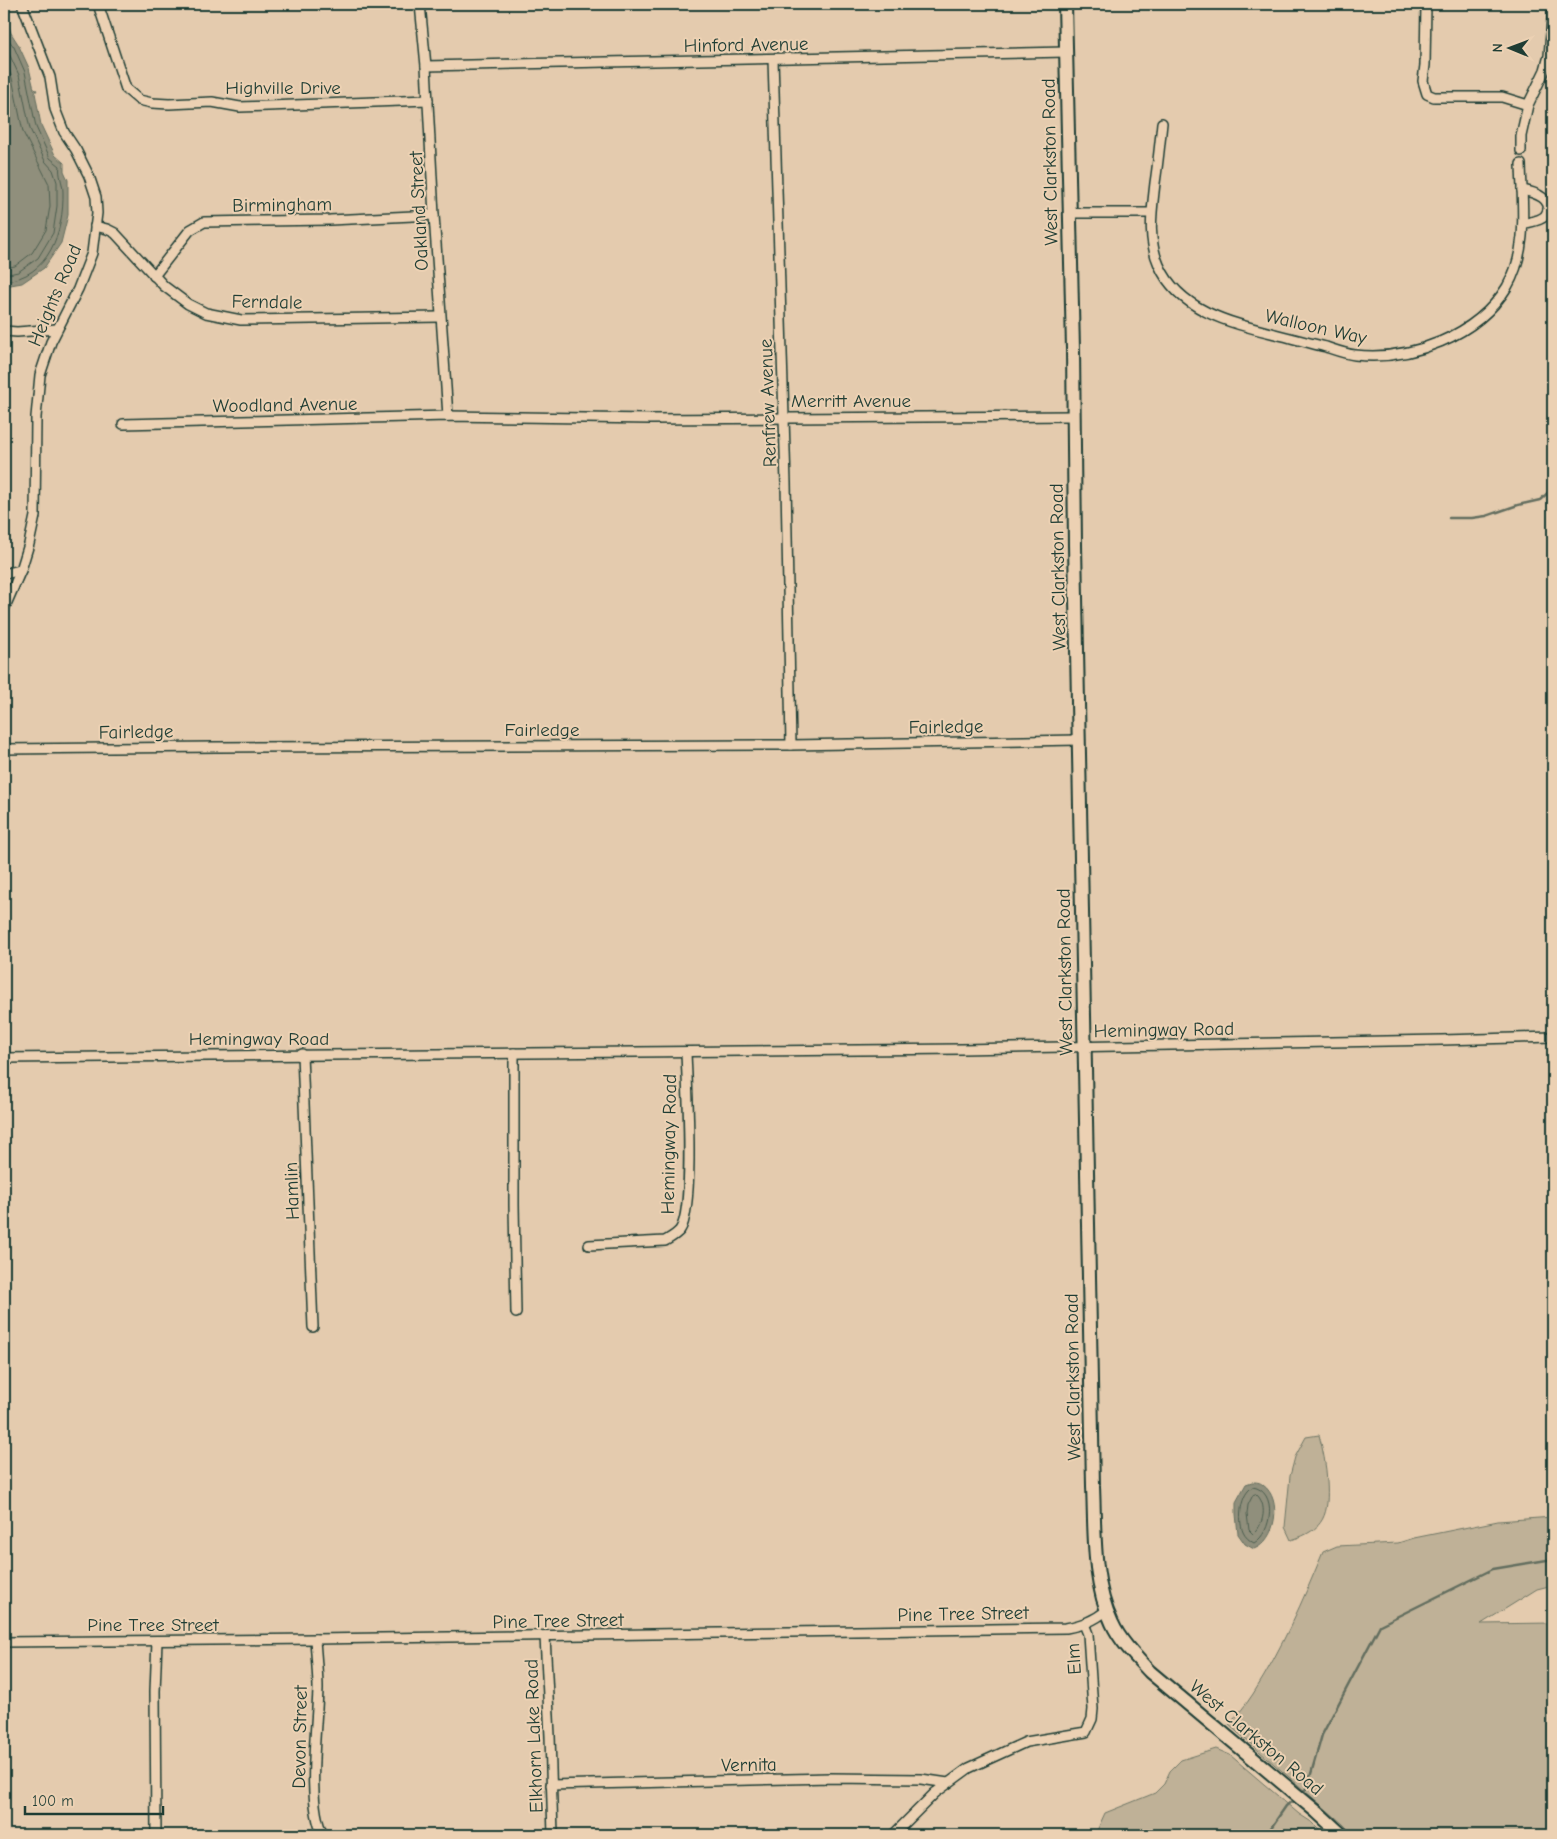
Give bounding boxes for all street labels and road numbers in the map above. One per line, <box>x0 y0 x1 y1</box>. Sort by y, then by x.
street label: Hinford Avenue <box>683 33 809 57</box>
street label: Highville Drive <box>225 77 341 99</box>
street label: West Clarkston Road <box>1038 78 1062 246</box>
street label: Oakland Street <box>405 150 433 271</box>
street label: Birmingham <box>232 193 332 217</box>
street label: Heights Road <box>24 241 86 350</box>
street label: Ferndale <box>231 290 303 314</box>
street label: Walloon Way <box>1263 305 1369 349</box>
street label: Renfrew Avenue <box>755 338 781 468</box>
street label: Merritt Avenue <box>791 390 911 412</box>
street label: Woodland Avenue <box>213 393 358 417</box>
street label: West Clarkston Road <box>1046 483 1070 651</box>
street label: Fairledge <box>908 715 984 739</box>
street label: Fairledge <box>505 719 579 741</box>
street label: Fairledge <box>98 720 174 744</box>
street label: West Clarkston Road <box>1053 888 1077 1056</box>
street label: Hemingway Road <box>1094 1018 1234 1042</box>
street label: Hemingway Road <box>189 1028 329 1050</box>
street label: Hemingway Road <box>657 1074 681 1214</box>
street label: Hamlin <box>280 1161 304 1220</box>
street label: West Clarkston Road <box>1061 1293 1085 1461</box>
street label: Pine Tree Street <box>897 1602 1029 1626</box>
street label: Pine Tree Street <box>492 1609 624 1633</box>
street label: Pine Tree Street <box>87 1614 219 1636</box>
street label: Elm <box>1062 1643 1086 1675</box>
street label: Elkhorn Lake Road <box>520 1659 548 1813</box>
street label: West Clarkston Road <box>1185 1676 1328 1800</box>
street label: Devon Street <box>288 1685 312 1789</box>
street label: Vernita <box>721 1754 777 1776</box>

